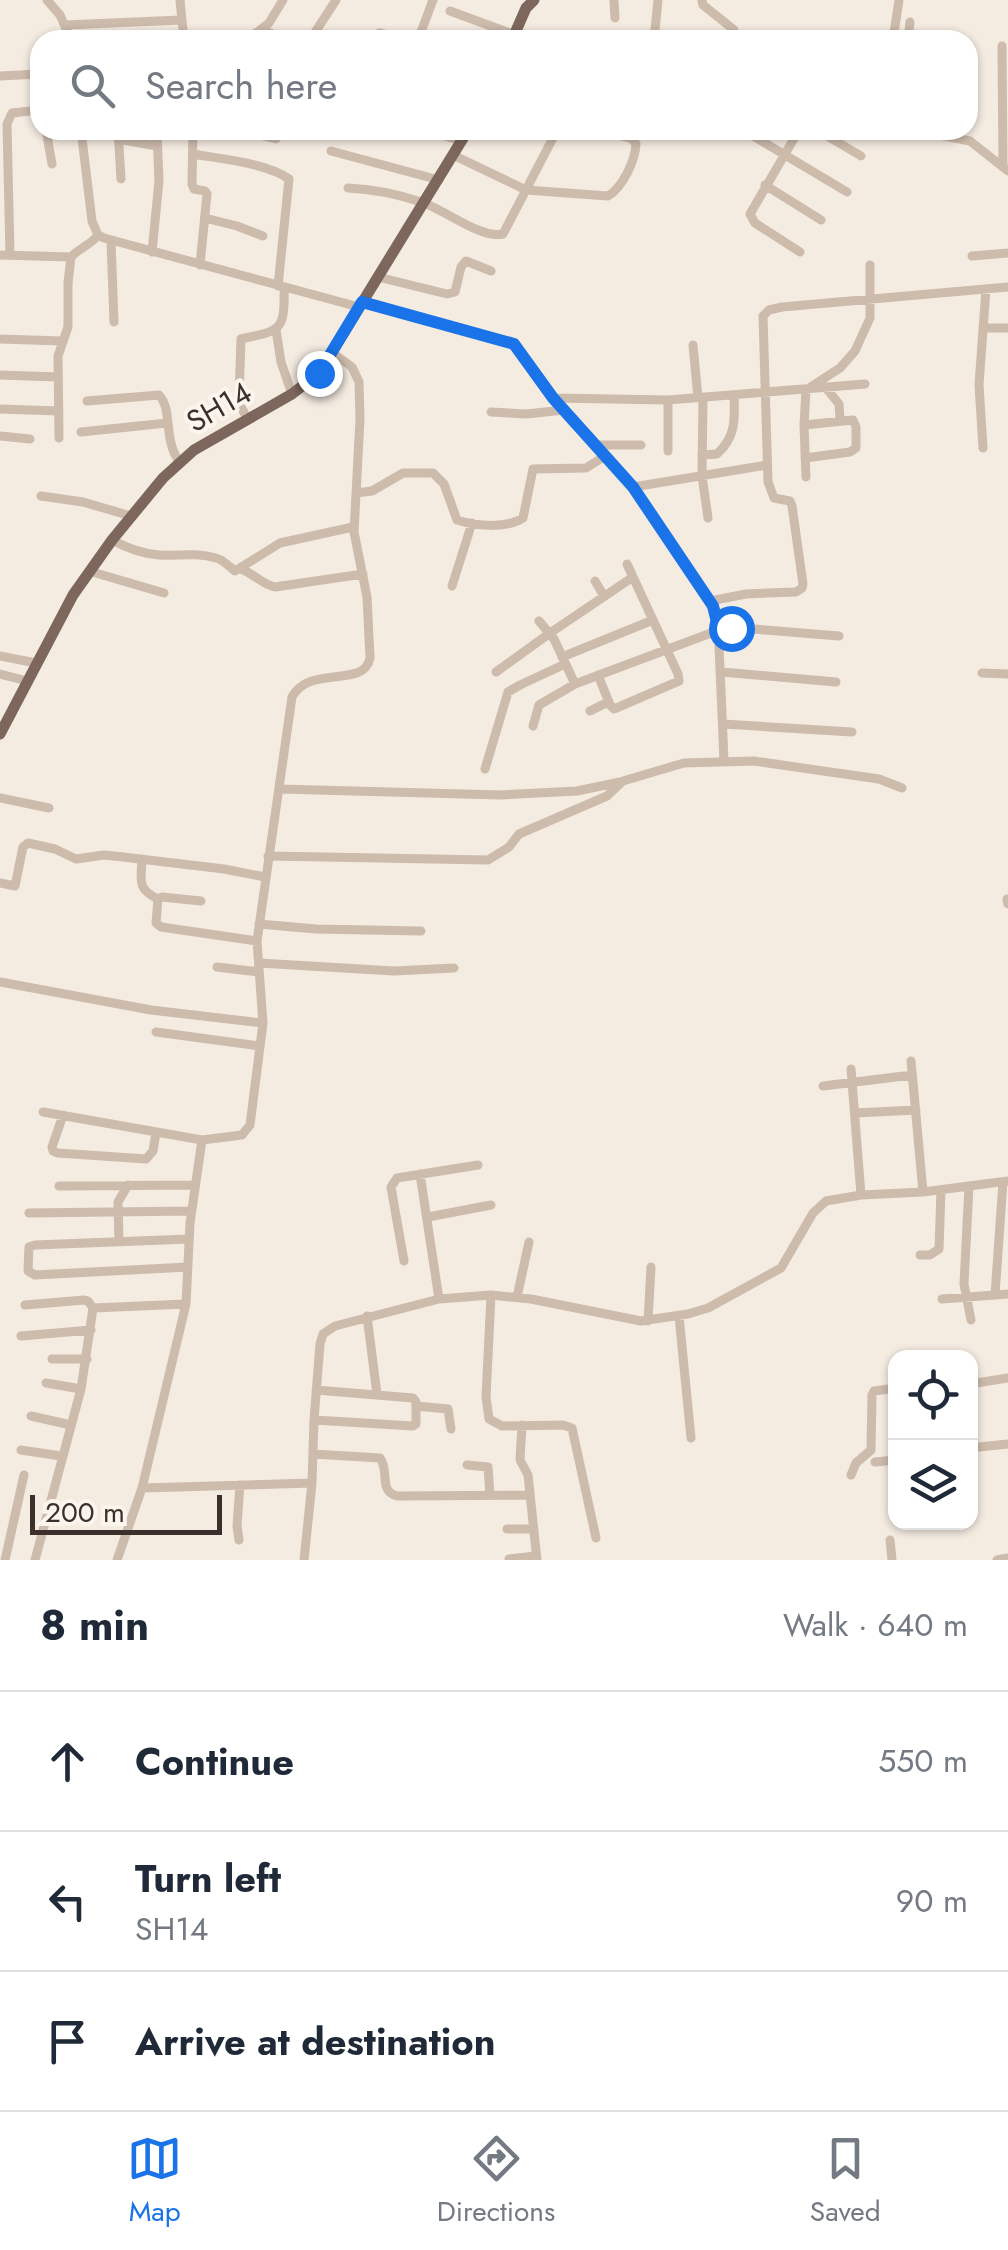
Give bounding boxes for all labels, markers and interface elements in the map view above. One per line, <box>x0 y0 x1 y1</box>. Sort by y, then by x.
search box <box>30 30 978 140</box>
icon: search <box>65 58 120 113</box>
text: Search here <box>145 58 337 113</box>
route end <box>297 351 343 397</box>
street label: SH14 <box>178 371 259 442</box>
route start <box>709 606 755 652</box>
map controls <box>888 1350 978 1530</box>
button: locate <box>888 1350 978 1440</box>
button: layers <box>888 1440 978 1530</box>
scale bar <box>30 1490 222 1534</box>
text: 200 m <box>45 1492 125 1533</box>
text: 8 min <box>40 1595 149 1656</box>
text: Walk · 640 m <box>783 1602 968 1648</box>
icon: ahead <box>40 1734 95 1789</box>
text: Continue <box>135 1734 294 1789</box>
text: 550 m <box>878 1738 968 1784</box>
text: Turn left <box>135 1851 281 1906</box>
icon: left <box>40 1874 95 1929</box>
text: 90 m <box>896 1878 968 1924</box>
text: SH14 <box>135 1906 208 1952</box>
icon: arrive <box>40 2014 95 2069</box>
text: Arrive at destination <box>135 2014 496 2069</box>
tab: Map <box>127 2131 182 2232</box>
tab: Directions <box>437 2131 555 2232</box>
tab: Saved <box>810 2131 881 2232</box>

